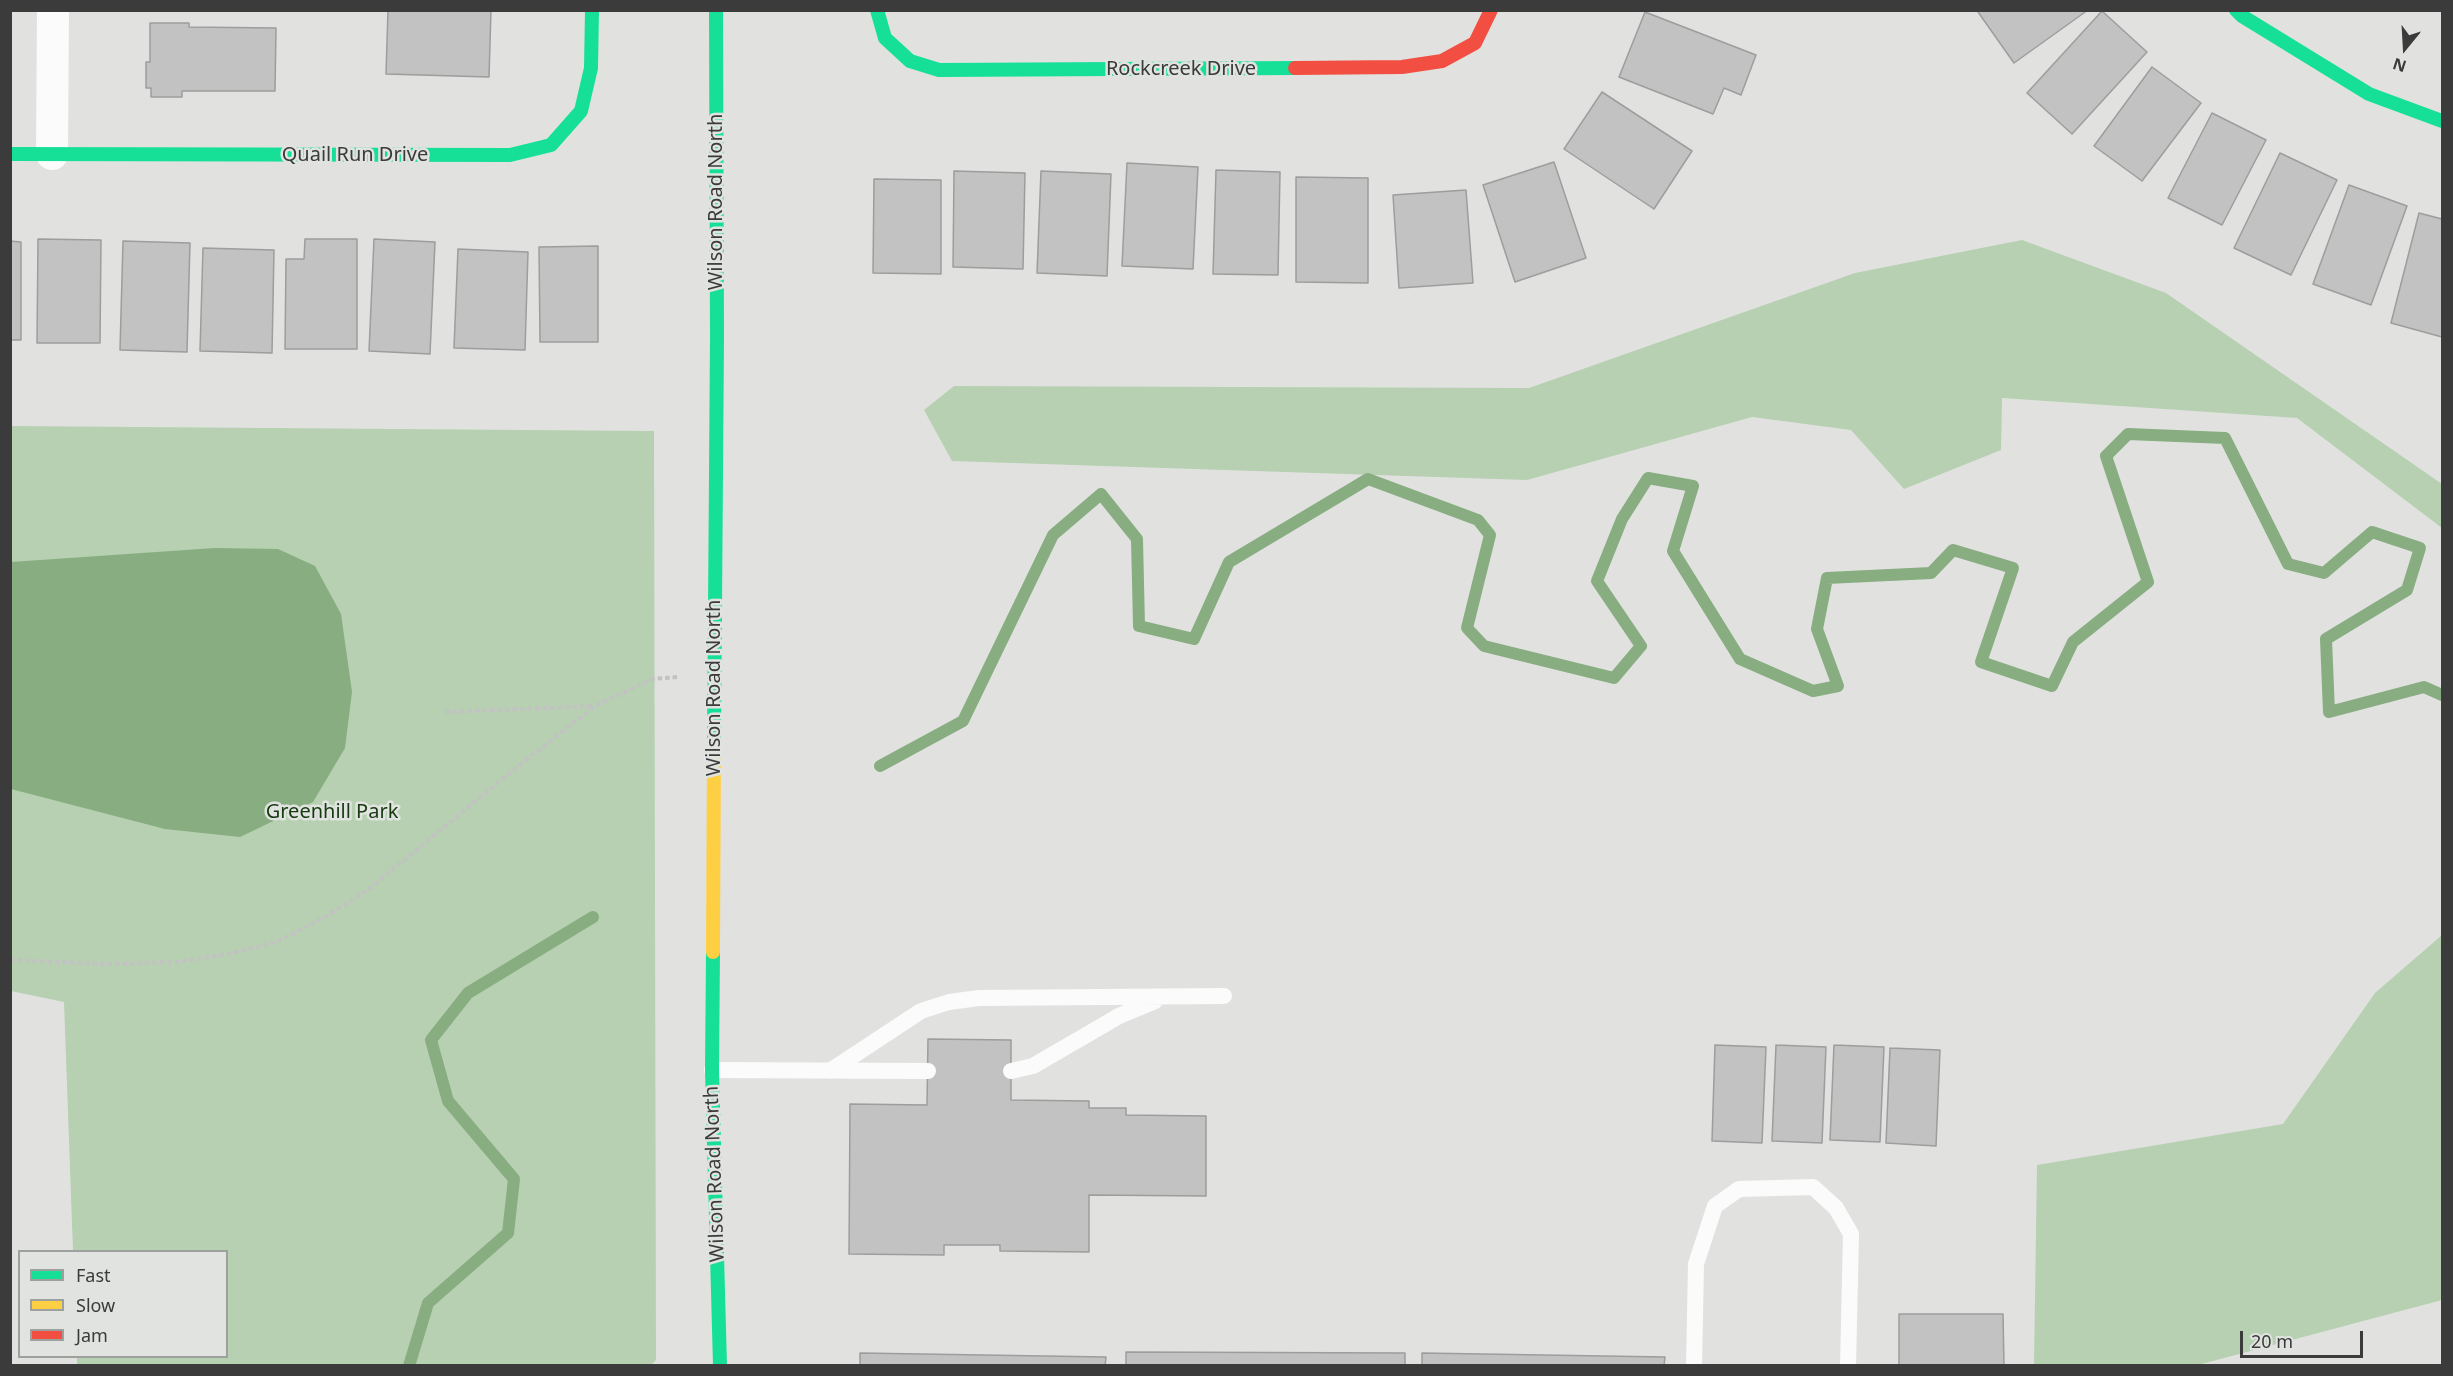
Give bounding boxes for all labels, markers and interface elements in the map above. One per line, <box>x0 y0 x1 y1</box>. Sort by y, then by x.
north arrow <box>2375 18 2435 78</box>
text: N <box>2390 53 2409 78</box>
street label: Rockcreek Drive <box>1106 57 1256 81</box>
street label: Wilson Road North <box>704 114 728 290</box>
street label: Quail Run Drive <box>282 143 428 167</box>
street label: Wilson Road North <box>702 600 726 776</box>
park label: Greenhill Park <box>266 800 398 824</box>
street label: Wilson Road North <box>700 1085 730 1263</box>
legend <box>18 1250 228 1358</box>
text: Fast <box>76 1263 111 1287</box>
text: Slow <box>76 1293 115 1317</box>
scale bar <box>2243 1319 2366 1357</box>
text: Jam <box>76 1323 108 1347</box>
text: 20 m <box>2251 1329 2293 1353</box>

